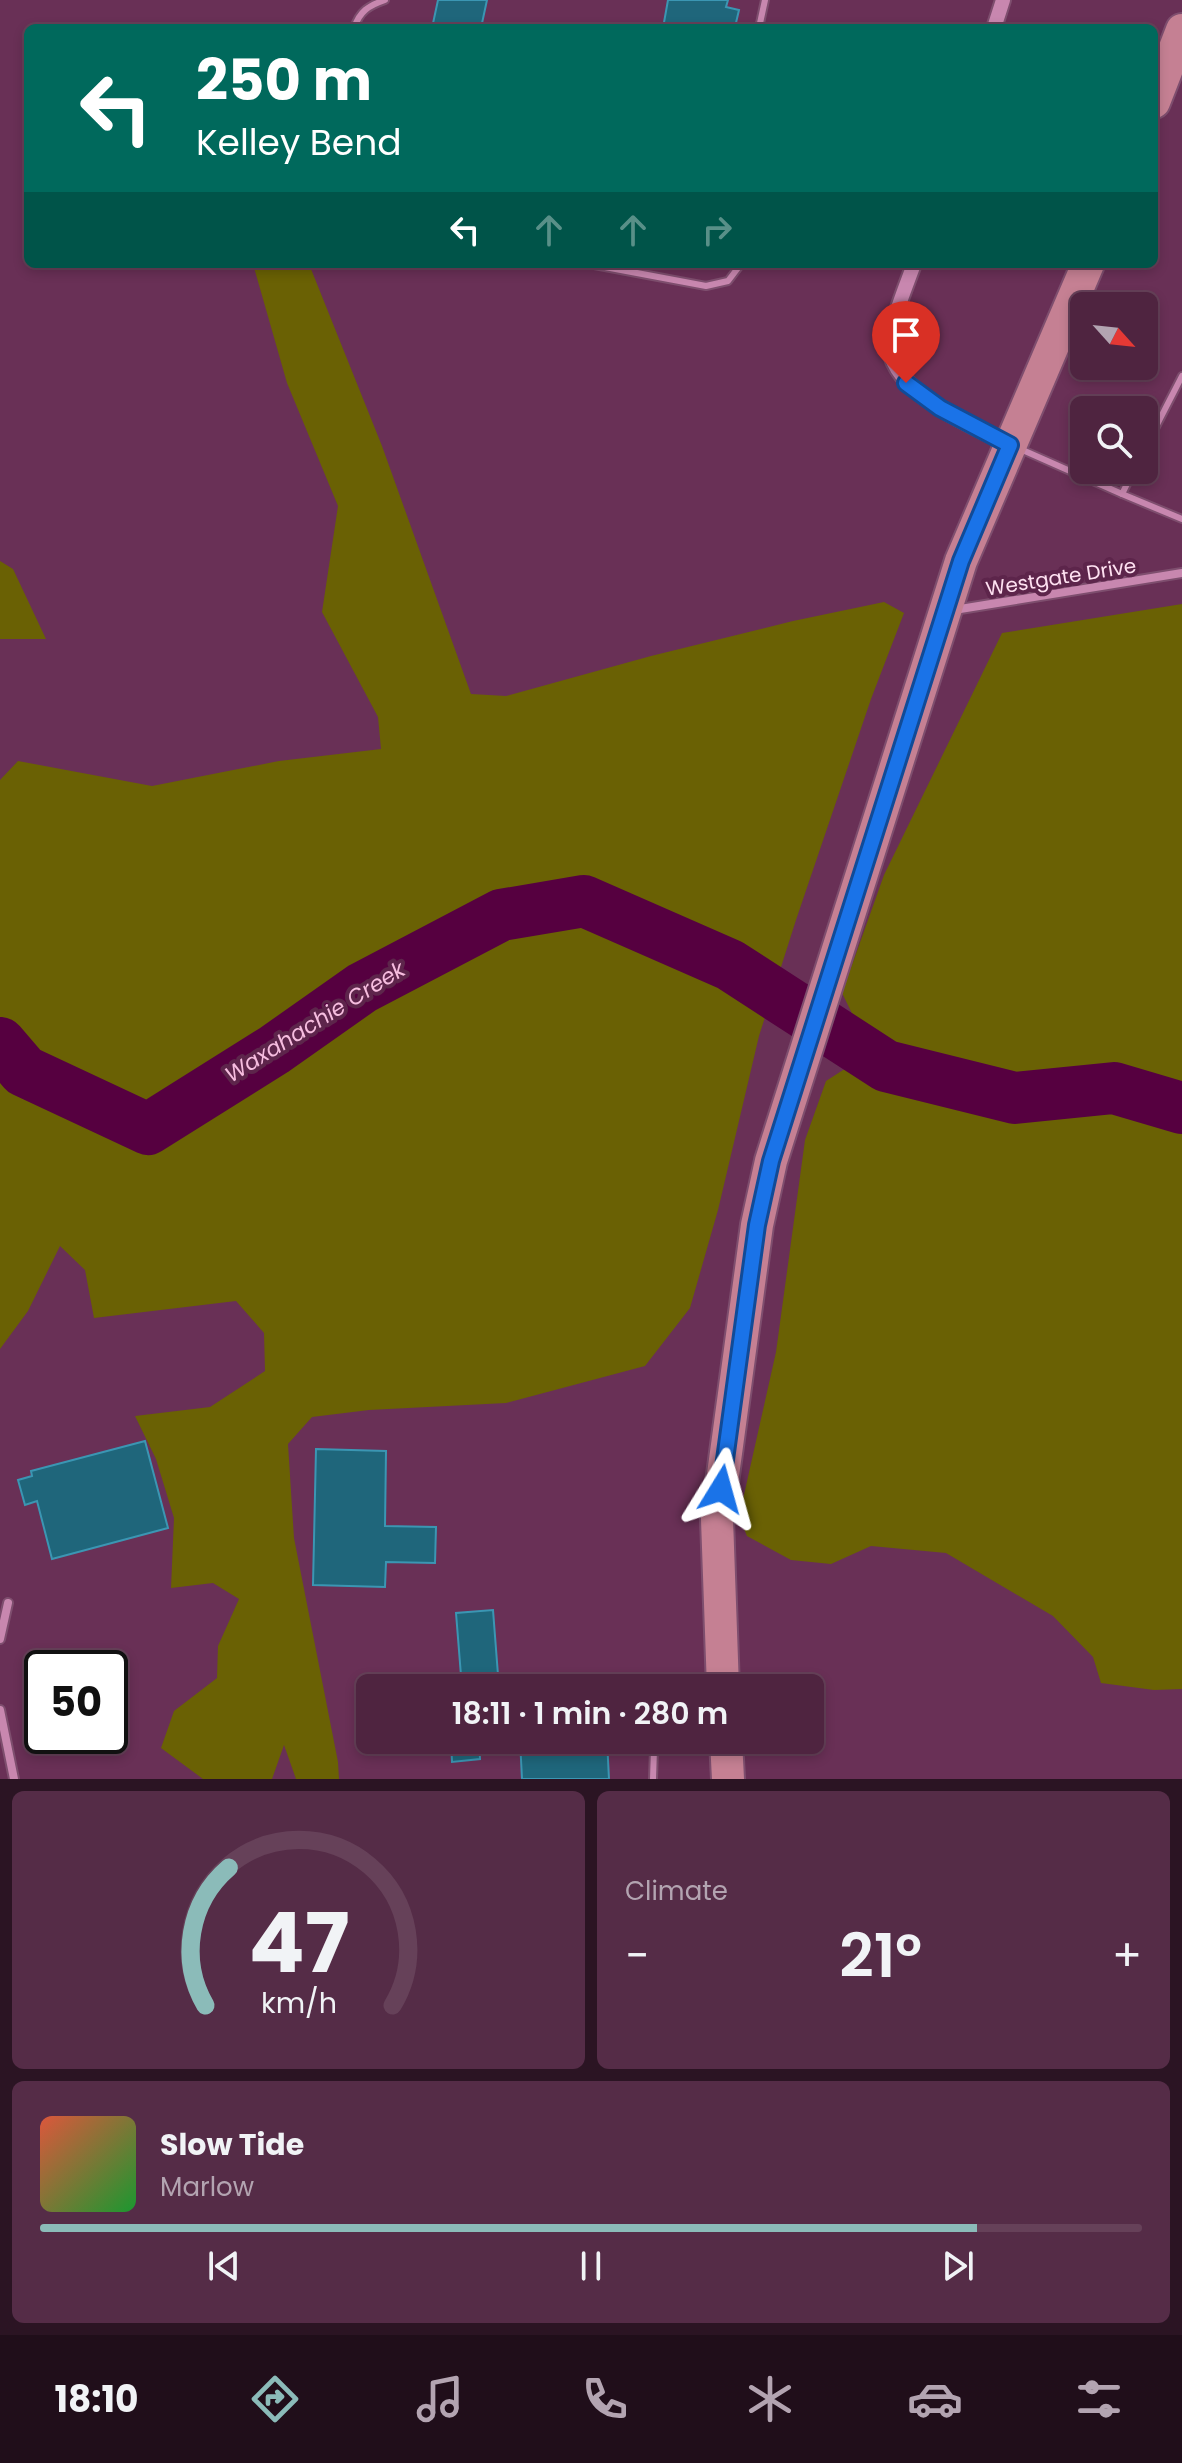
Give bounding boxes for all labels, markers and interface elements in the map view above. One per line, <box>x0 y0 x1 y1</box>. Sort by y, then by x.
text: 250 m <box>196 41 372 120</box>
icon: left <box>64 56 168 160</box>
text: Kelley Bend <box>196 117 402 168</box>
icon: left <box>443 208 487 252</box>
icon: ahead <box>527 208 571 252</box>
icon: ahead <box>611 208 655 252</box>
icon: right <box>695 208 739 252</box>
north arrow <box>1070 292 1158 380</box>
map controls <box>1070 292 1158 484</box>
pin <box>872 301 940 383</box>
icon: arrive <box>884 313 928 357</box>
button: search <box>1070 396 1158 484</box>
street label: Westgate Drive <box>984 551 1138 603</box>
water label: Waxahachie Creek <box>219 953 413 1090</box>
position arrow <box>679 1447 763 1531</box>
speed limit sign: 50 <box>24 1650 128 1754</box>
text: 18:11 · 1 min · 280 m <box>452 1692 728 1735</box>
text: Climate <box>625 1873 728 1909</box>
text: 47 <box>248 1885 349 2001</box>
text: 21° <box>839 1914 922 1998</box>
text: − <box>625 1925 649 1986</box>
text: + <box>1112 1925 1142 1986</box>
text: km/h <box>260 1983 337 2023</box>
text: Slow Tide <box>160 2123 304 2166</box>
text: Marlow <box>160 2169 254 2205</box>
icon: previous <box>202 2244 246 2288</box>
icon: pause <box>569 2244 613 2288</box>
icon: next <box>936 2244 980 2288</box>
icon: directions <box>247 2371 303 2427</box>
icon: music <box>412 2371 468 2427</box>
icon: phone <box>577 2371 633 2427</box>
icon: climate <box>742 2371 798 2427</box>
icon: car <box>907 2371 963 2427</box>
icon: filters <box>1071 2371 1127 2427</box>
text: 18:10 <box>54 2374 139 2425</box>

